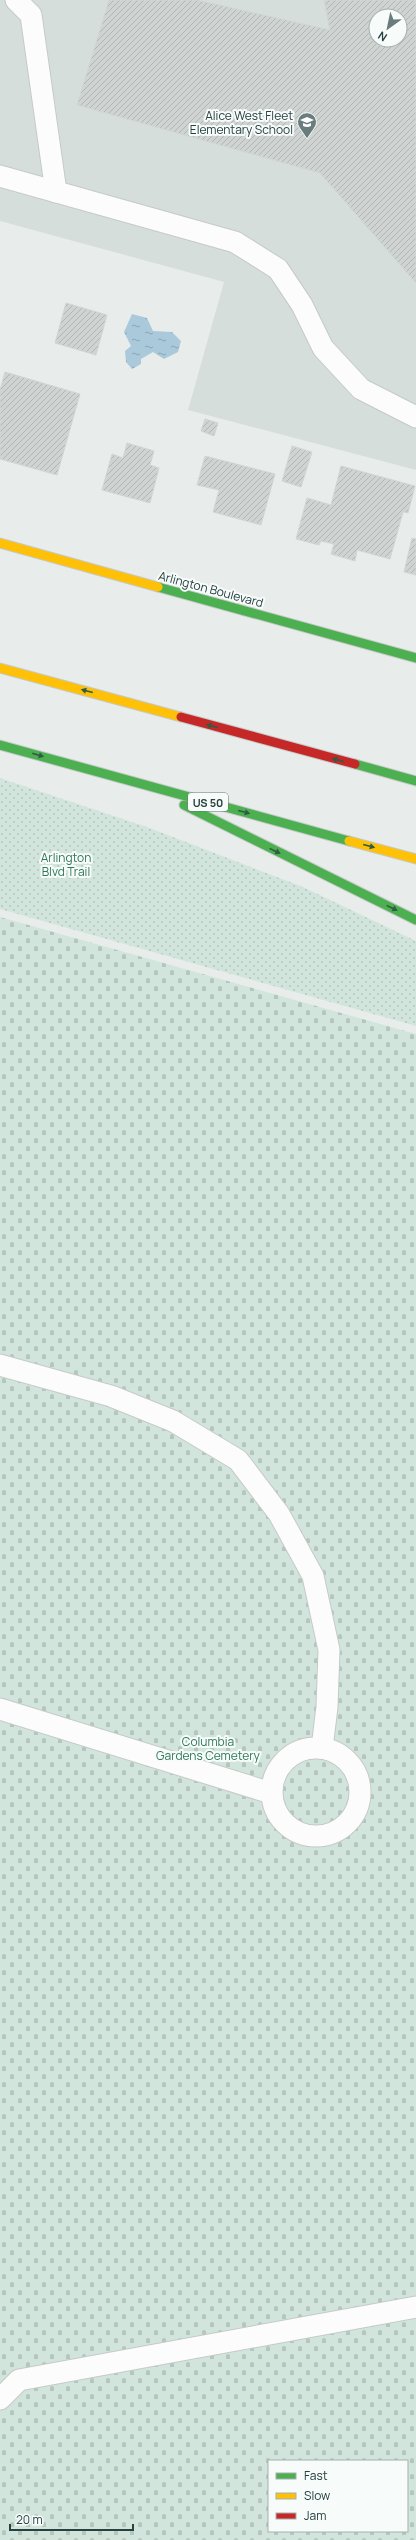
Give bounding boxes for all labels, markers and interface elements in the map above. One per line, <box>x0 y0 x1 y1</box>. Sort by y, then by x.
north arrow <box>368 8 408 48</box>
text: N <box>375 28 390 45</box>
place label: Alice West Fleet Elementary School <box>190 107 293 138</box>
school or university icon: Alice West Fleet Elementary School <box>296 111 318 139</box>
street label: Arlington Boulevard <box>157 567 265 611</box>
one-way arrow <box>81 688 93 694</box>
one-way arrow <box>206 723 218 729</box>
one-way arrow <box>32 752 44 758</box>
one-way arrow <box>332 757 344 763</box>
road number: US 50 <box>188 793 228 811</box>
one-way arrow <box>238 809 250 815</box>
one-way arrow <box>364 843 376 849</box>
one-way arrow <box>269 847 281 854</box>
park label: Arlington Blvd Trail <box>41 849 91 880</box>
one-way arrow <box>386 905 397 911</box>
park label: Columbia Gardens Cemetery <box>156 1733 261 1764</box>
legend <box>268 2460 408 2532</box>
text: Fast <box>304 2467 328 2484</box>
text: Slow <box>304 2487 330 2504</box>
scale bar <box>10 2506 133 2532</box>
text: Jam <box>304 2507 326 2524</box>
text: 20 m <box>16 2511 43 2528</box>

